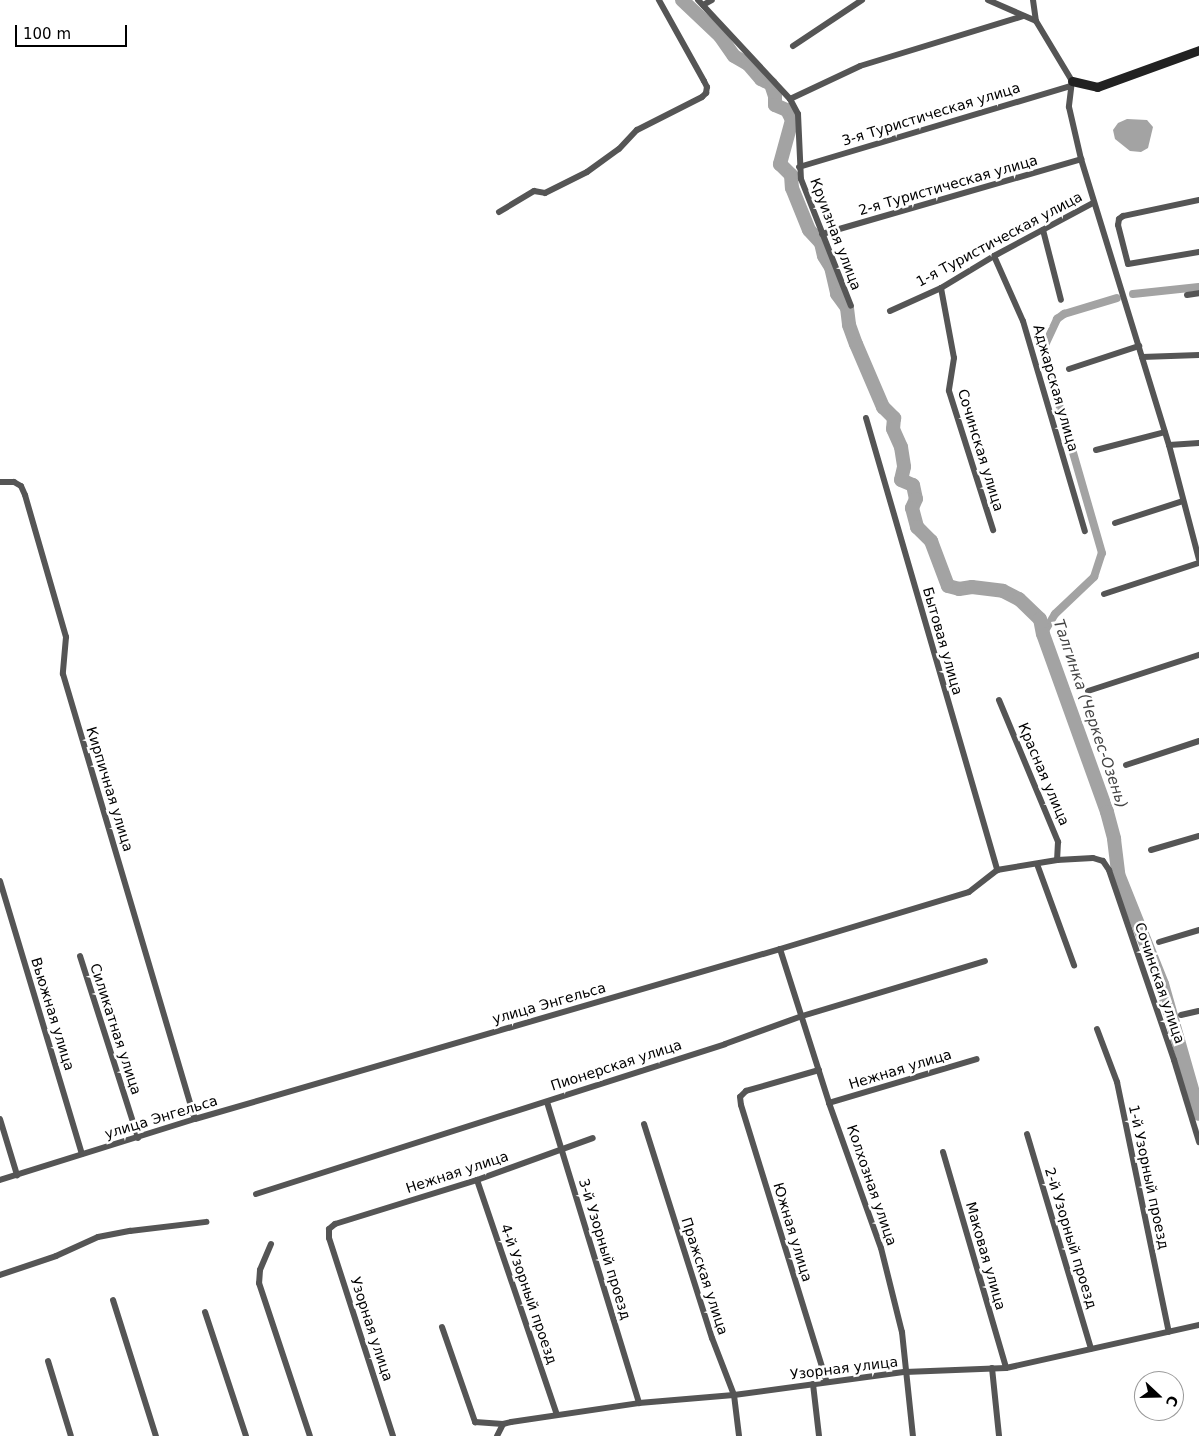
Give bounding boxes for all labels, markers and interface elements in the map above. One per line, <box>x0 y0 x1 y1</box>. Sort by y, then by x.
scale bar <box>18 15 130 47</box>
text: 100 m <box>23 25 71 43</box>
street label: 3-я Туристическая улица <box>840 79 1022 149</box>
street label: 2-я Туристическая улица <box>857 151 1039 219</box>
street label: Круизная улица <box>807 176 865 292</box>
street label: 1-я Туристическая улица <box>913 188 1085 290</box>
street label: Аджарская улица <box>1030 323 1082 453</box>
street label: Сочинская улица <box>954 387 1008 513</box>
street label: Бытовая улица <box>920 585 966 697</box>
water label: Талгинка (Черкес-Озень) <box>1049 617 1131 811</box>
street label: Красная улица <box>1015 720 1073 828</box>
street label: Кирпичная улица <box>83 725 137 853</box>
street label: Сочинская улица <box>1131 920 1189 1046</box>
street label: Вьюжная улица <box>28 955 78 1073</box>
street label: Силикатная улица <box>87 961 145 1097</box>
street label: улица Энгельса <box>490 979 608 1027</box>
street label: Пионерская улица <box>548 1036 684 1094</box>
street label: Нежная улица <box>846 1045 954 1093</box>
street label: улица Энгельса <box>102 1092 220 1142</box>
street label: 1-й Узорный проезд <box>1125 1103 1173 1251</box>
street label: Колхозная улица <box>843 1122 901 1248</box>
street label: Нежная улица <box>404 1148 510 1196</box>
street label: 2-й Узорный проезд <box>1041 1165 1101 1311</box>
street label: 3-й Узорный проезд <box>575 1176 635 1322</box>
street label: Южная улица <box>770 1180 816 1284</box>
street label: Маковая улица <box>963 1200 1009 1312</box>
street label: Пражская улица <box>678 1215 732 1337</box>
street label: 4-й Узорный проезд <box>497 1222 561 1366</box>
street label: Узорная улица <box>347 1275 397 1383</box>
street label: Узорная улица <box>789 1353 899 1383</box>
north arrow <box>1134 1371 1184 1421</box>
text: С <box>1163 1393 1181 1409</box>

